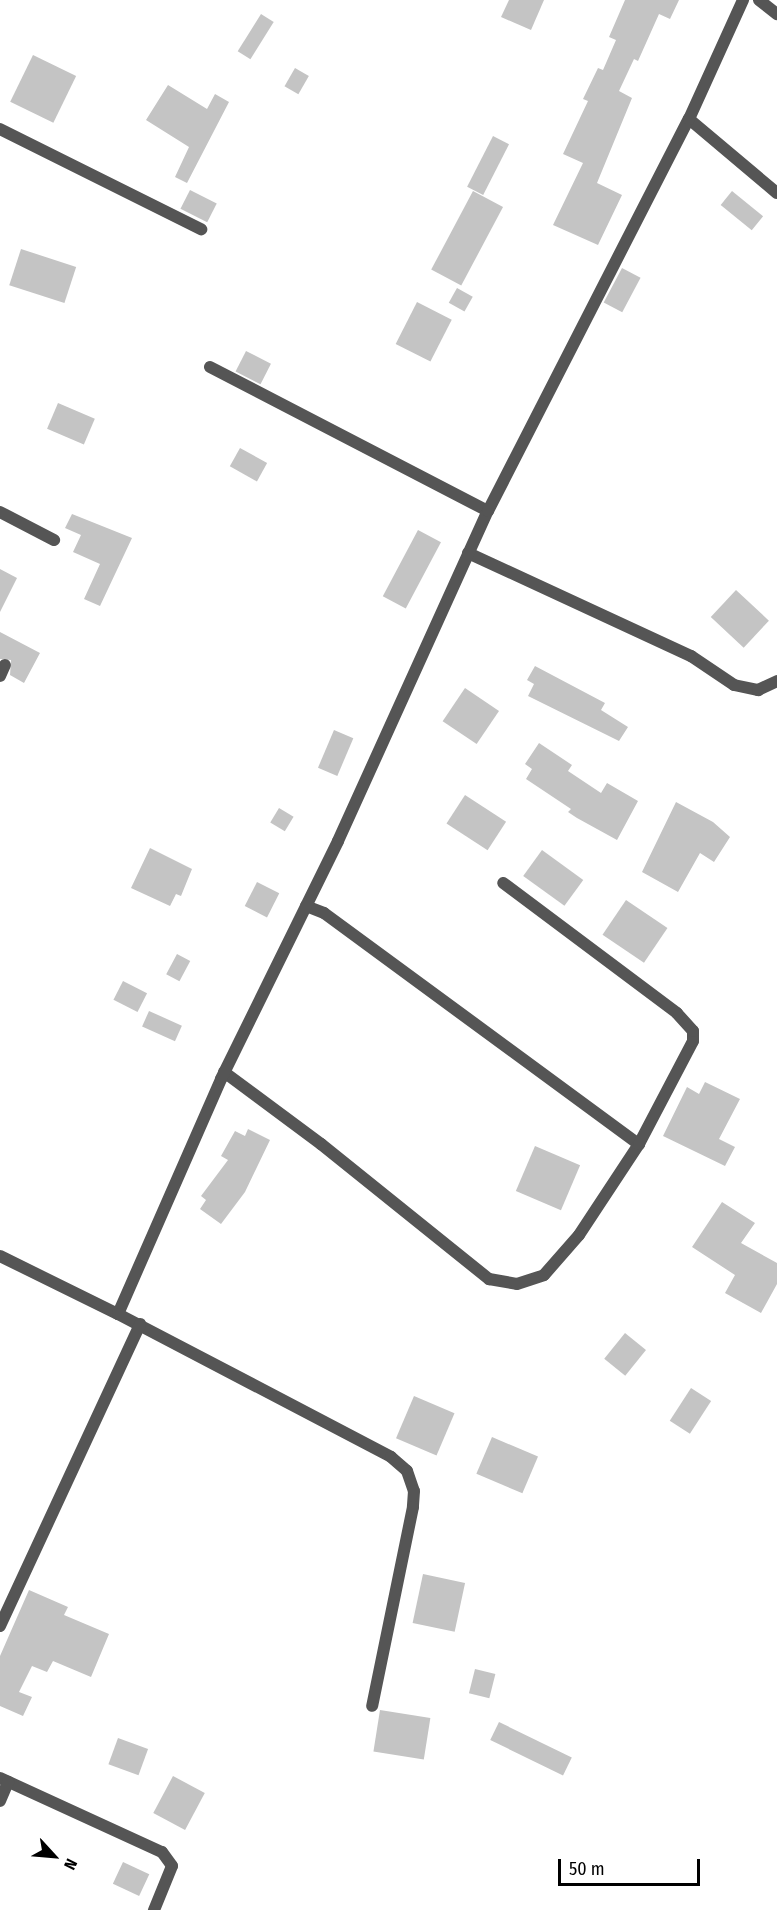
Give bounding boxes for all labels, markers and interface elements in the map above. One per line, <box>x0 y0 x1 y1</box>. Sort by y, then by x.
north arrow <box>24 1826 84 1886</box>
scale bar <box>561 1847 704 1885</box>
text: N <box>60 1856 81 1873</box>
text: 50 m <box>569 1858 605 1880</box>

